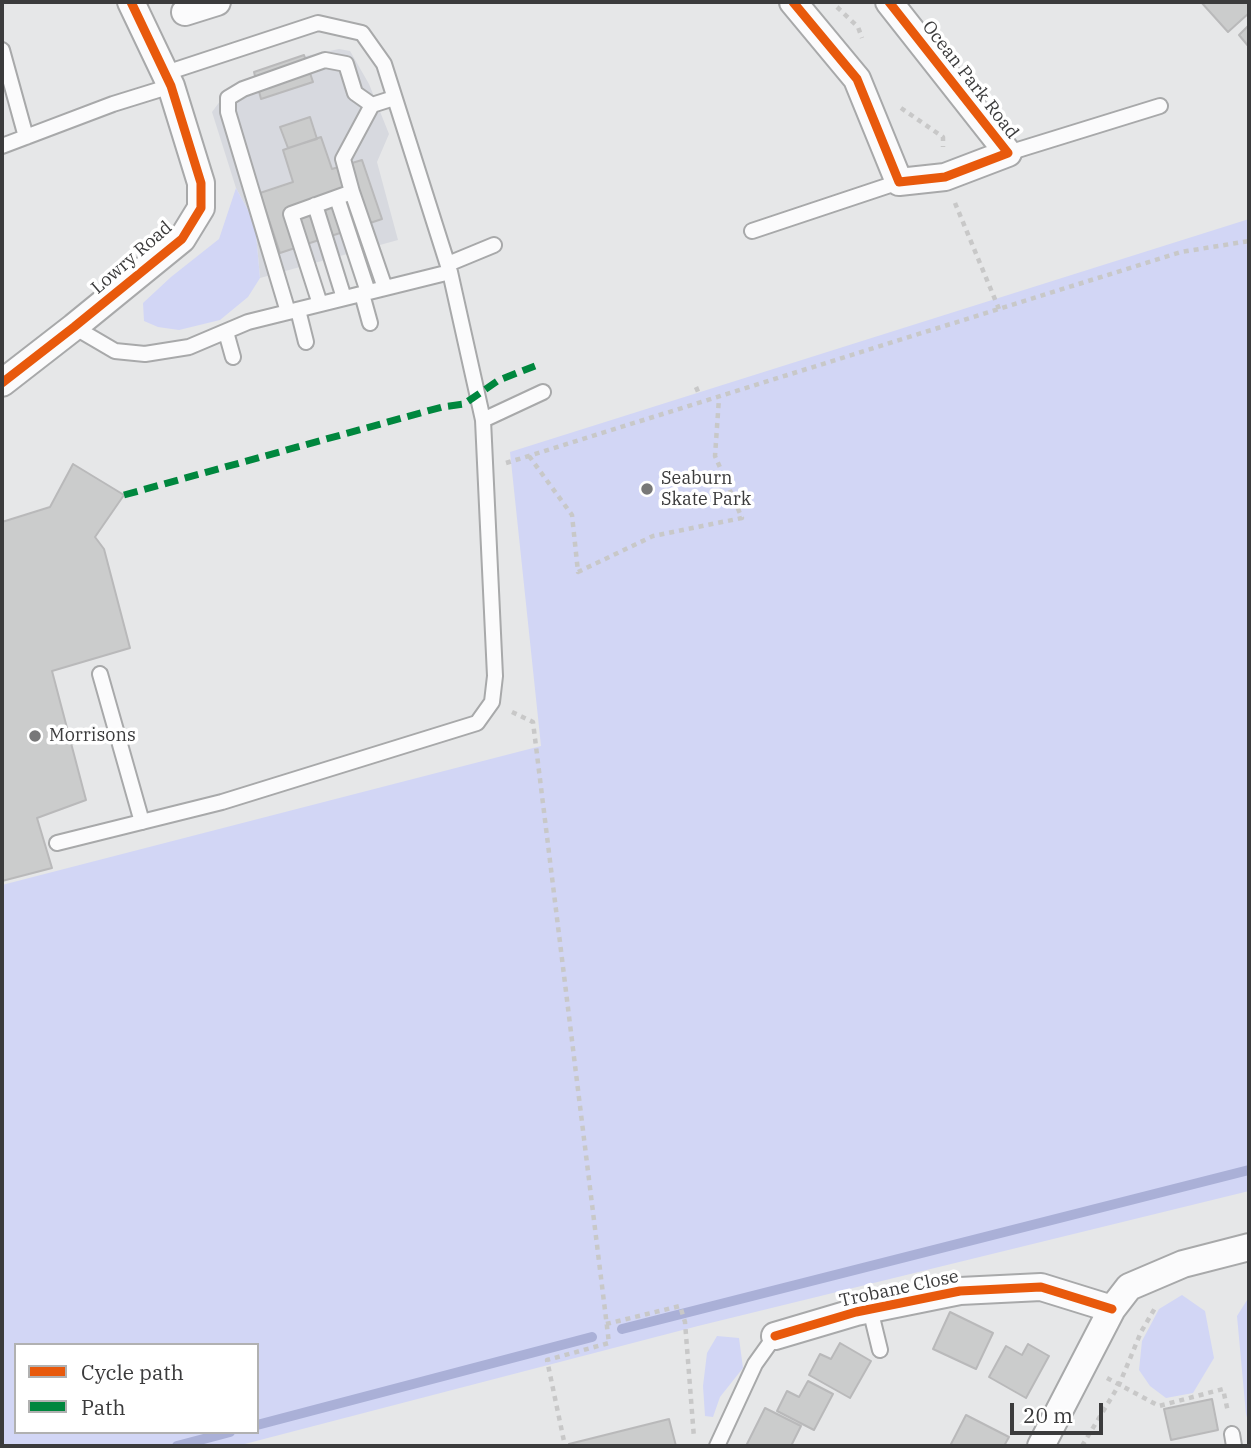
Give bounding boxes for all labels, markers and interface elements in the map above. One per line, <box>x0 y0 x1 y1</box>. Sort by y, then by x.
street label: Ocean Park Road <box>917 17 1023 143</box>
street label: Lowry Road <box>87 217 177 299</box>
place label: Seaburn Skate Park <box>661 468 751 510</box>
marker: Seaburn Skate Park <box>639 481 655 497</box>
place label: Morrisons <box>49 725 136 747</box>
marker: Morrisons <box>27 728 43 744</box>
street label: Trobane Close <box>837 1266 961 1312</box>
legend <box>14 1343 259 1434</box>
text: Cycle path <box>81 1358 184 1386</box>
scale bar <box>1013 1388 1106 1432</box>
text: Path <box>81 1393 126 1421</box>
text: 20 m <box>1023 1401 1073 1429</box>

